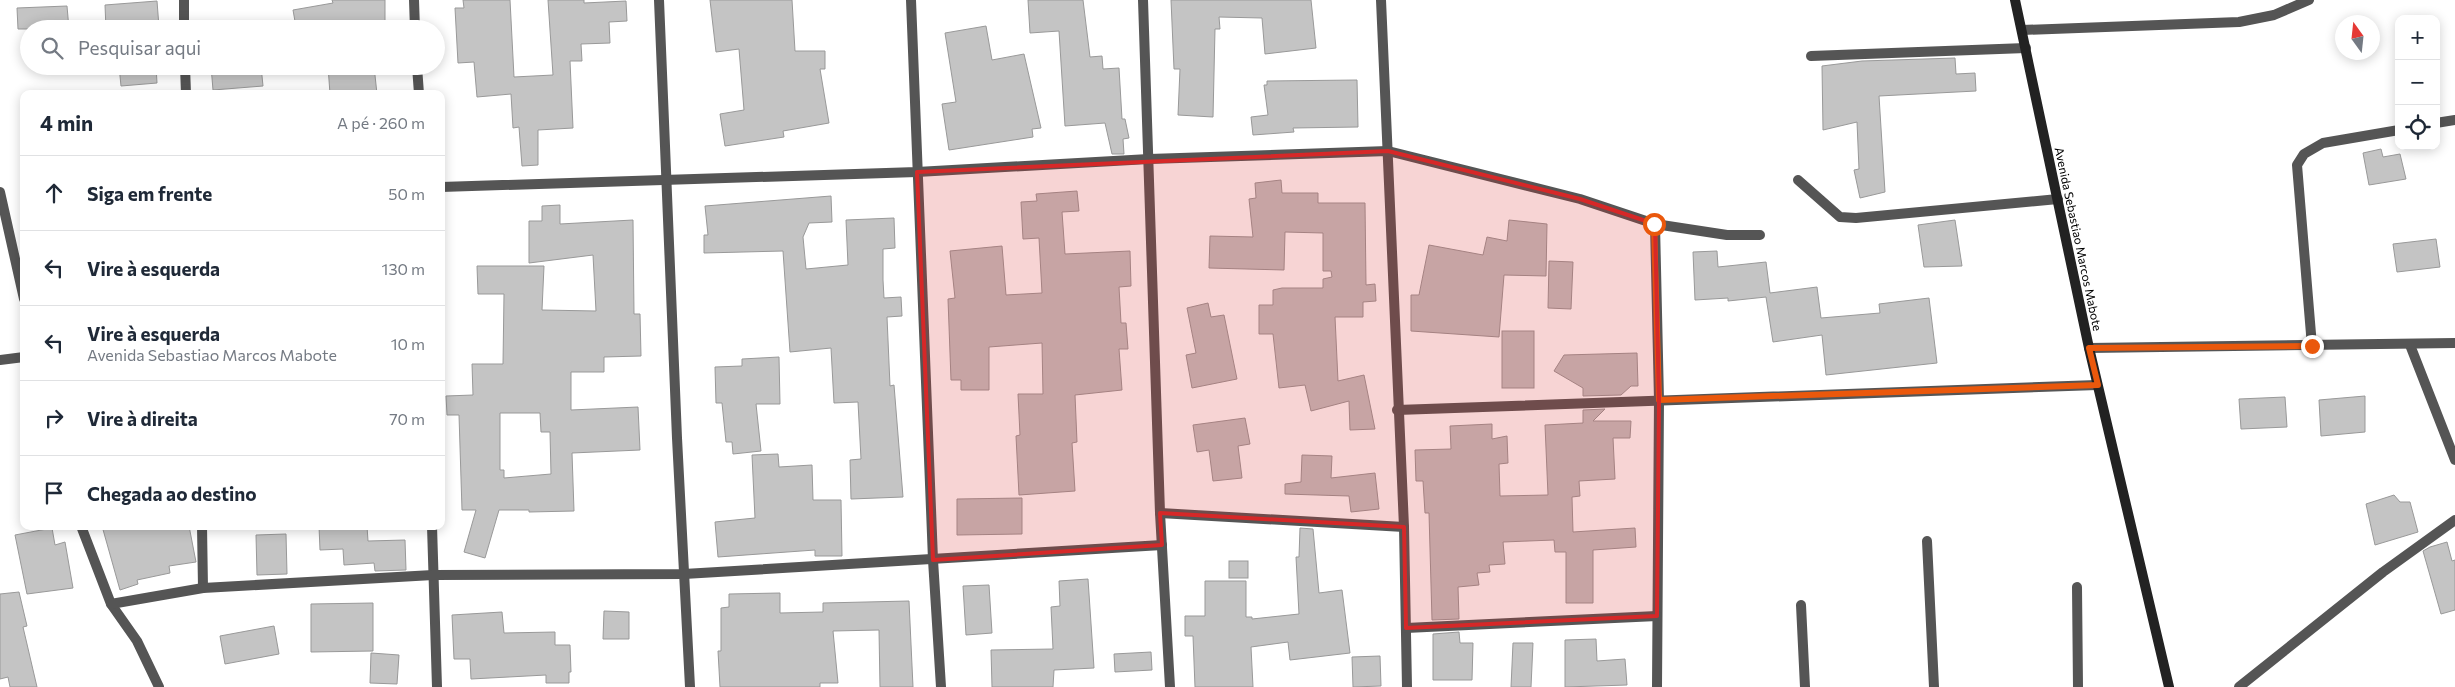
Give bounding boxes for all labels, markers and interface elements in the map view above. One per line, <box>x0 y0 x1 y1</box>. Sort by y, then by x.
north arrow <box>2335 15 2380 60</box>
map controls <box>2395 15 2440 150</box>
button: + <box>2395 15 2440 60</box>
search box <box>20 20 445 75</box>
icon: search <box>38 34 66 62</box>
text: Pesquisar aqui <box>78 36 201 59</box>
button: − <box>2395 60 2440 105</box>
button: locate <box>2395 105 2440 150</box>
text: 4 min <box>40 110 93 135</box>
text: A pé · 260 m <box>337 113 425 132</box>
street label: Avenida Sebastiao Marcos Mabote <box>2053 146 2105 332</box>
icon: ahead <box>40 179 68 207</box>
text: Siga em frente <box>87 182 212 205</box>
text: 50 m <box>388 184 425 203</box>
route start <box>1643 213 1666 236</box>
icon: left <box>40 254 68 282</box>
text: Vire à esquerda <box>87 257 220 280</box>
text: 130 m <box>382 259 425 278</box>
text: Vire à esquerda <box>87 322 220 345</box>
icon: left <box>40 329 68 357</box>
text: 10 m <box>391 334 425 353</box>
route end <box>2301 335 2324 358</box>
text: Avenida Sebastiao Marcos Mabote <box>87 345 337 364</box>
icon: right <box>40 404 68 432</box>
text: Vire à direita <box>87 407 198 430</box>
text: 70 m <box>389 409 425 428</box>
icon: arrive <box>40 479 68 507</box>
text: Chegada ao destino <box>87 482 257 505</box>

